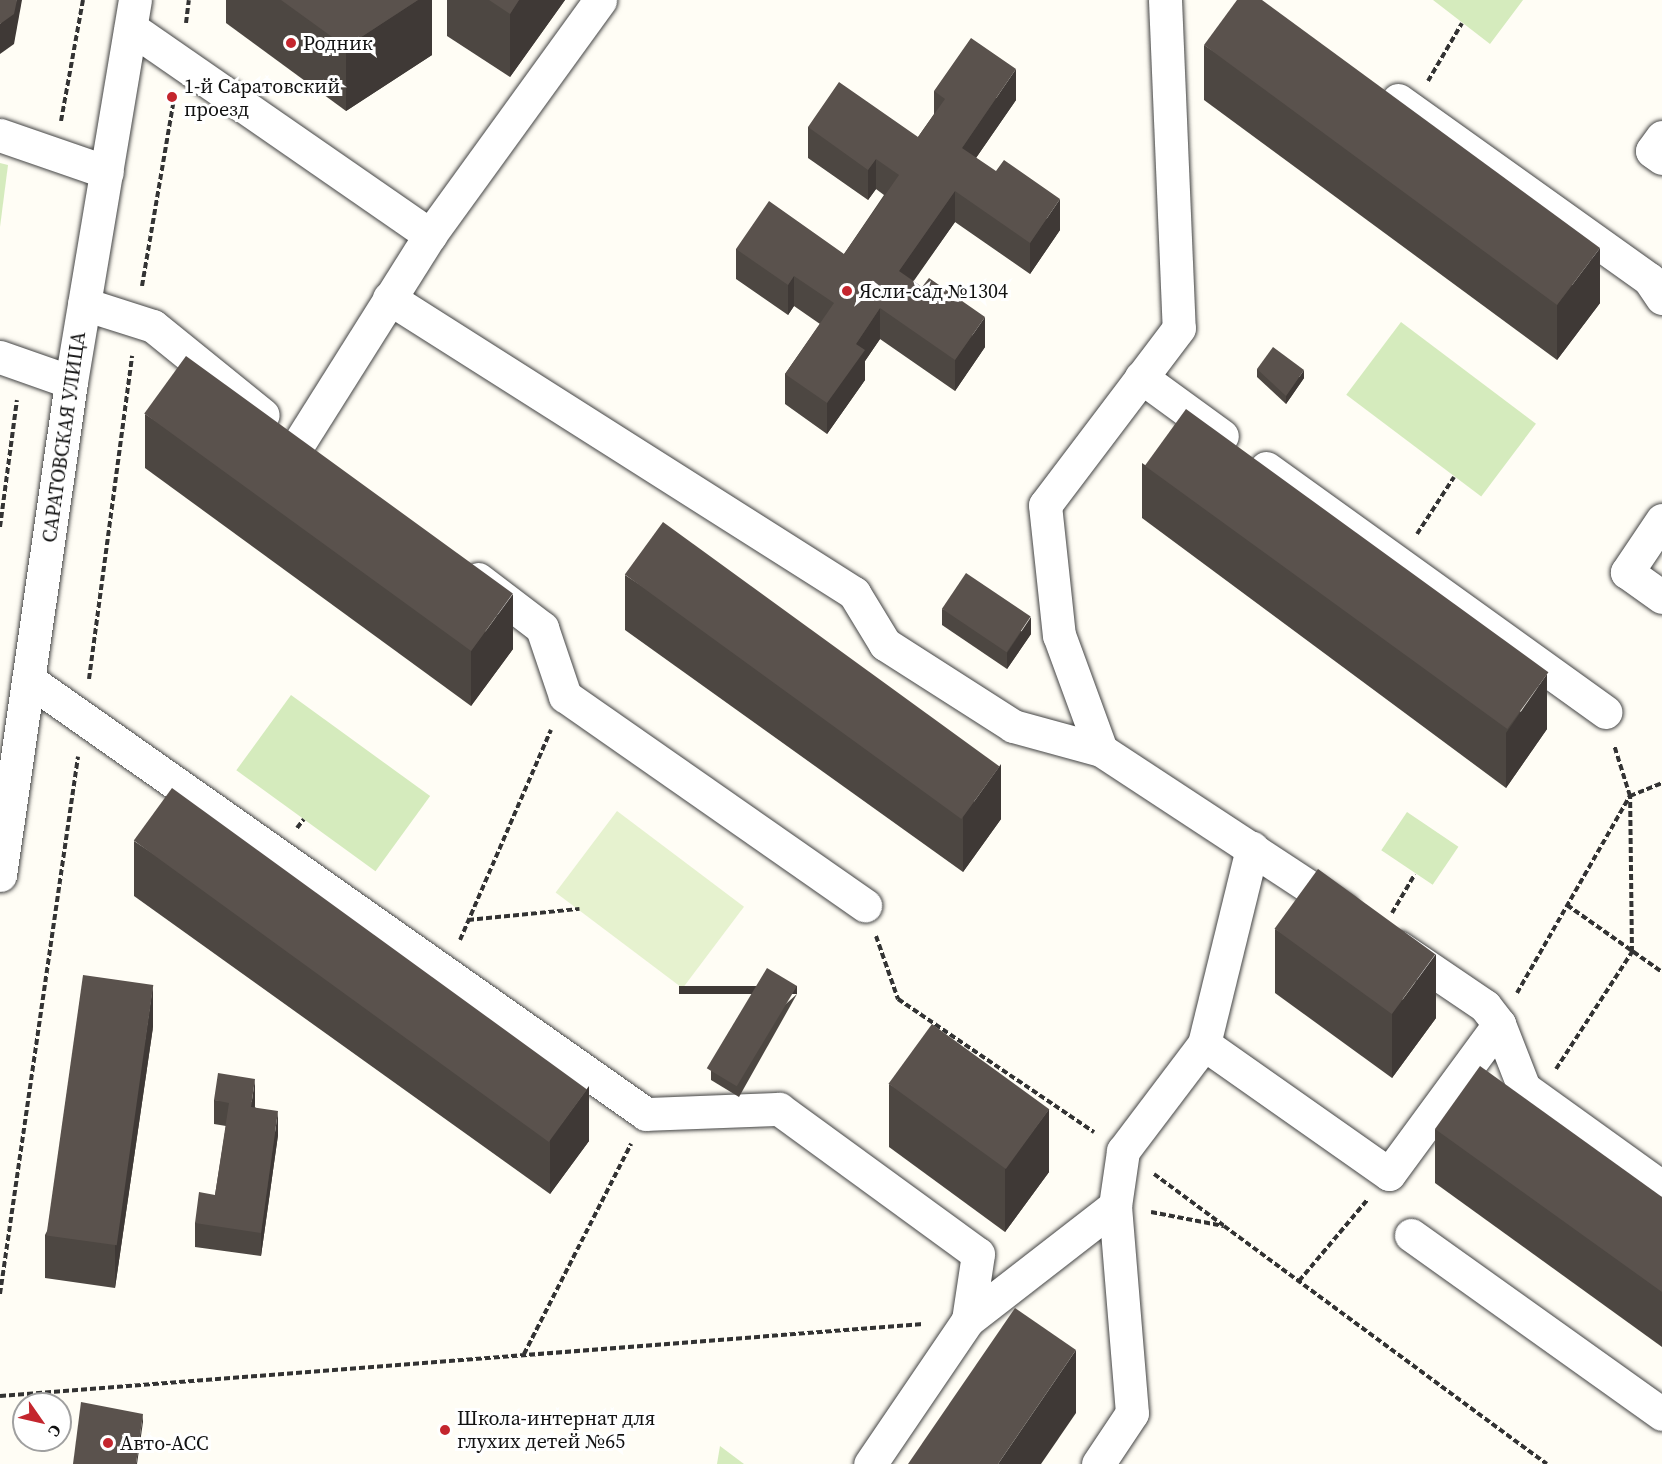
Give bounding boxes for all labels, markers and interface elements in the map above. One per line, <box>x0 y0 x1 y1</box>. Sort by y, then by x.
place label: Родник <box>303 31 373 55</box>
marker: Родник <box>284 36 298 50</box>
place label: 1-й Саратовский проезд <box>184 74 340 121</box>
marker: 1-й Саратовский проезд <box>165 90 179 104</box>
place label: Ясли-сад №1304 <box>859 279 1008 303</box>
marker: Ясли-сад №1304 <box>840 284 854 298</box>
street label: САРАТОВСКАЯ УЛИЦА <box>37 330 91 544</box>
north arrow <box>12 1392 72 1452</box>
place label: Школа-интернат для глухих детей №65 <box>457 1406 655 1453</box>
text: С <box>43 1421 67 1441</box>
marker: Школа-интернат для глухих детей №65 <box>438 1423 452 1437</box>
place label: Авто-АСС <box>120 1431 209 1455</box>
marker: Авто-АСС <box>101 1436 115 1450</box>

